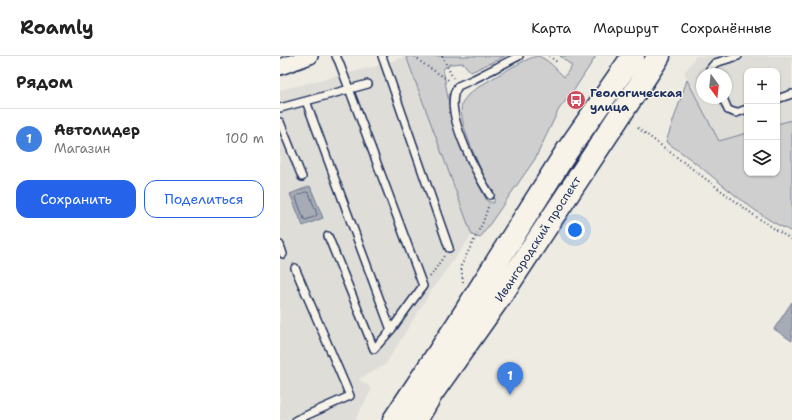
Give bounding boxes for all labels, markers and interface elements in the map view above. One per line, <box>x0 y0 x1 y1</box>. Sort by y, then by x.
text: Roamly <box>20 15 94 40</box>
text: Карта <box>531 19 571 37</box>
text: Маршрут <box>593 19 659 37</box>
text: Сохранённые <box>681 19 772 37</box>
north arrow <box>696 68 732 104</box>
map controls <box>744 68 780 176</box>
button: + <box>744 68 780 104</box>
text: Рядом <box>16 71 73 93</box>
place label: Геологическая улица <box>590 85 682 115</box>
bus stop icon: Геологическая улица <box>565 89 587 111</box>
button: − <box>744 104 780 140</box>
text: Автолидер <box>54 120 140 140</box>
text: 1 <box>26 130 32 147</box>
text: 100 m <box>225 130 264 147</box>
text: Магазин <box>54 140 110 157</box>
button: layers <box>744 140 780 176</box>
street label: Ивангородский проспект <box>491 172 585 305</box>
button: Сохранить <box>16 180 136 218</box>
button: Поделиться <box>144 180 264 218</box>
your location <box>565 220 585 240</box>
pin: 1 <box>497 362 523 395</box>

